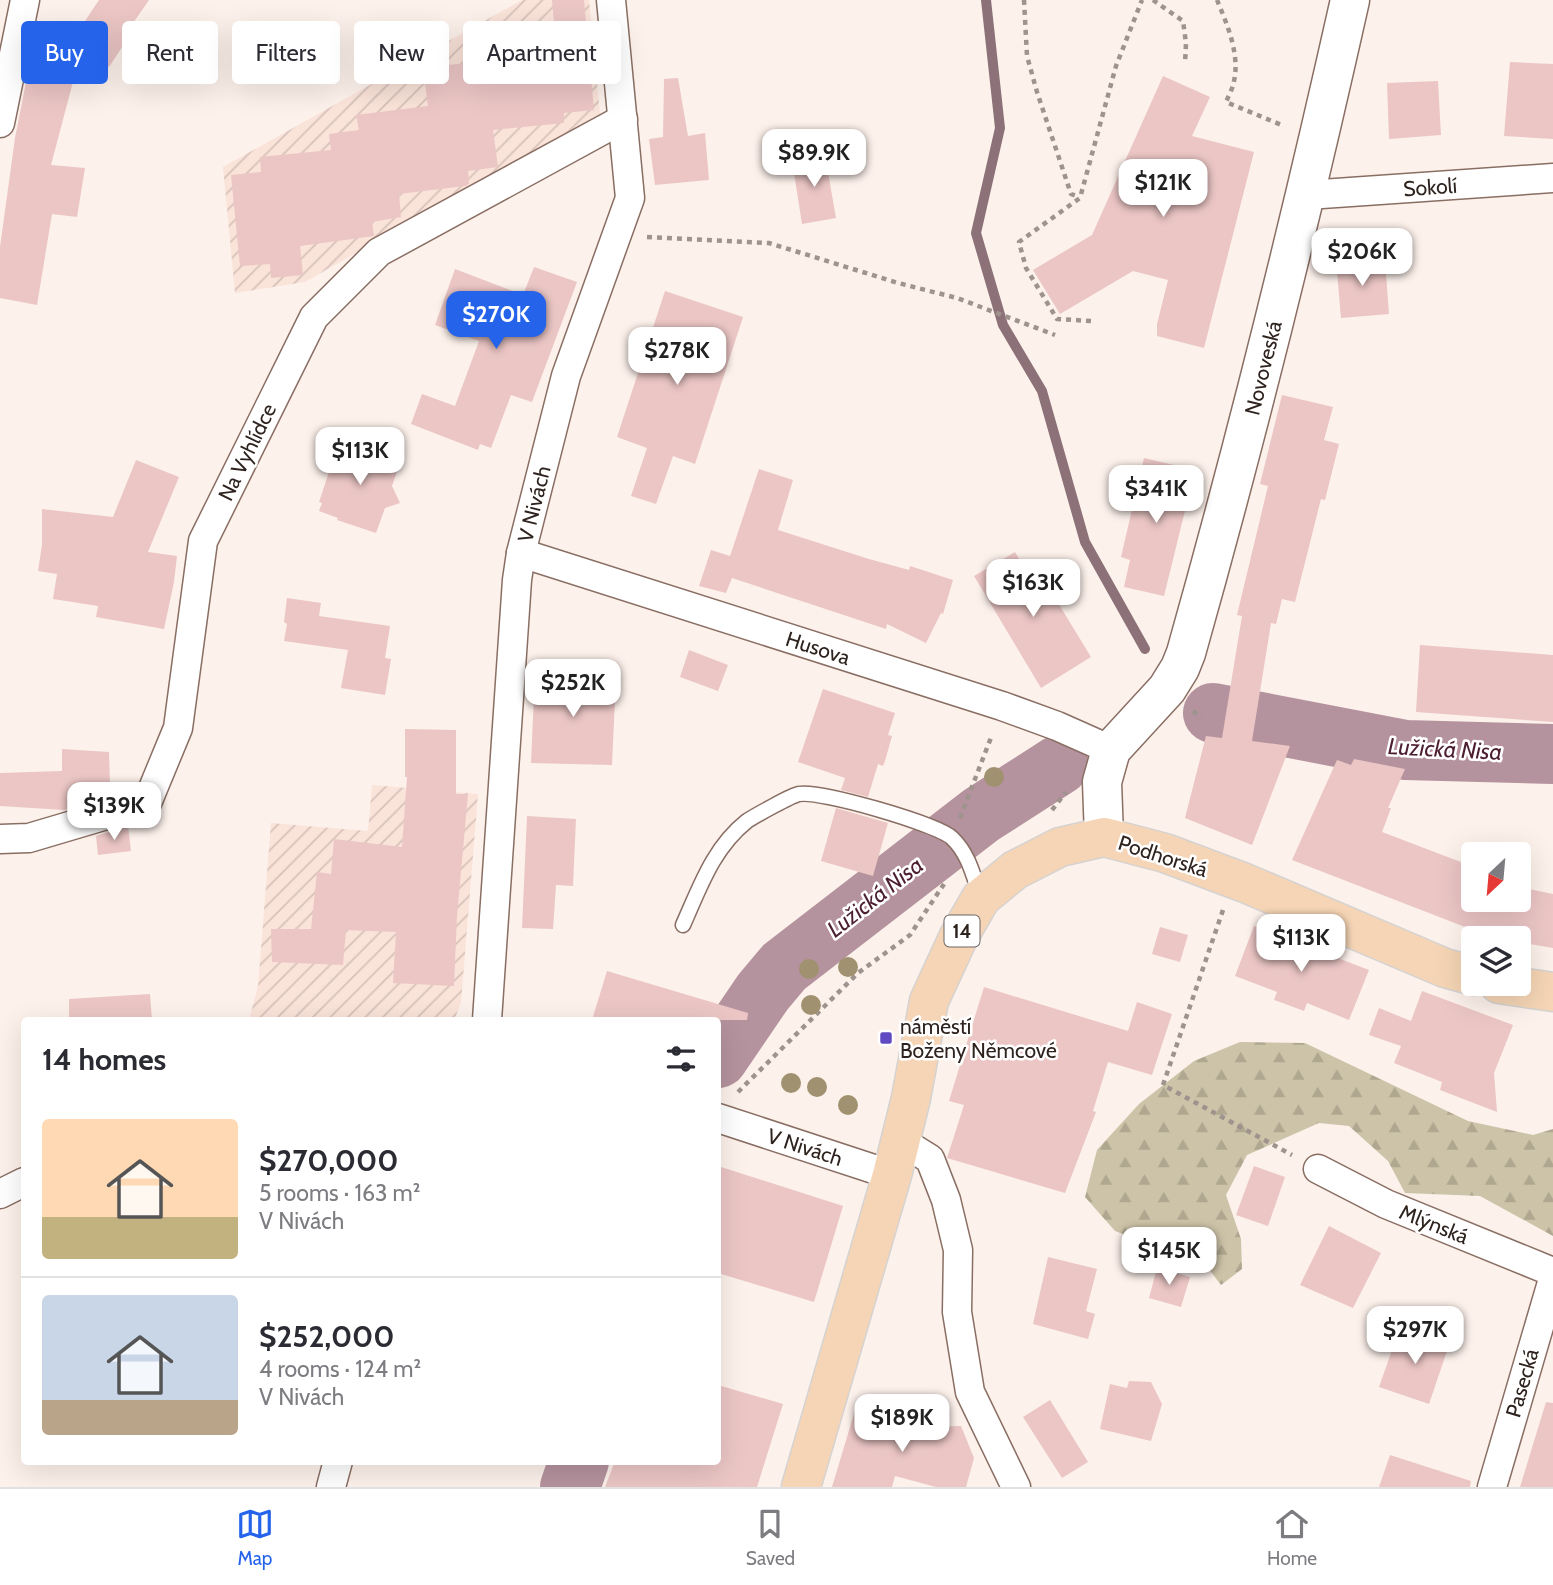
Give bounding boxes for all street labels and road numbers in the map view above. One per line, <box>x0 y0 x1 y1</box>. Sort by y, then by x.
street label: Sokolí <box>1402 173 1458 201</box>
street label: Novoveská <box>1239 318 1287 418</box>
street label: Na Vyhlídce <box>213 399 281 505</box>
street label: V Nivách <box>512 463 556 545</box>
street label: Husova <box>783 626 853 670</box>
street label: Podhorská <box>1115 830 1211 882</box>
road number: 14 <box>944 916 979 946</box>
street label: V Nivách <box>764 1123 846 1171</box>
street label: Mlýnská <box>1396 1199 1472 1249</box>
street label: Pasecká <box>1500 1346 1544 1420</box>

